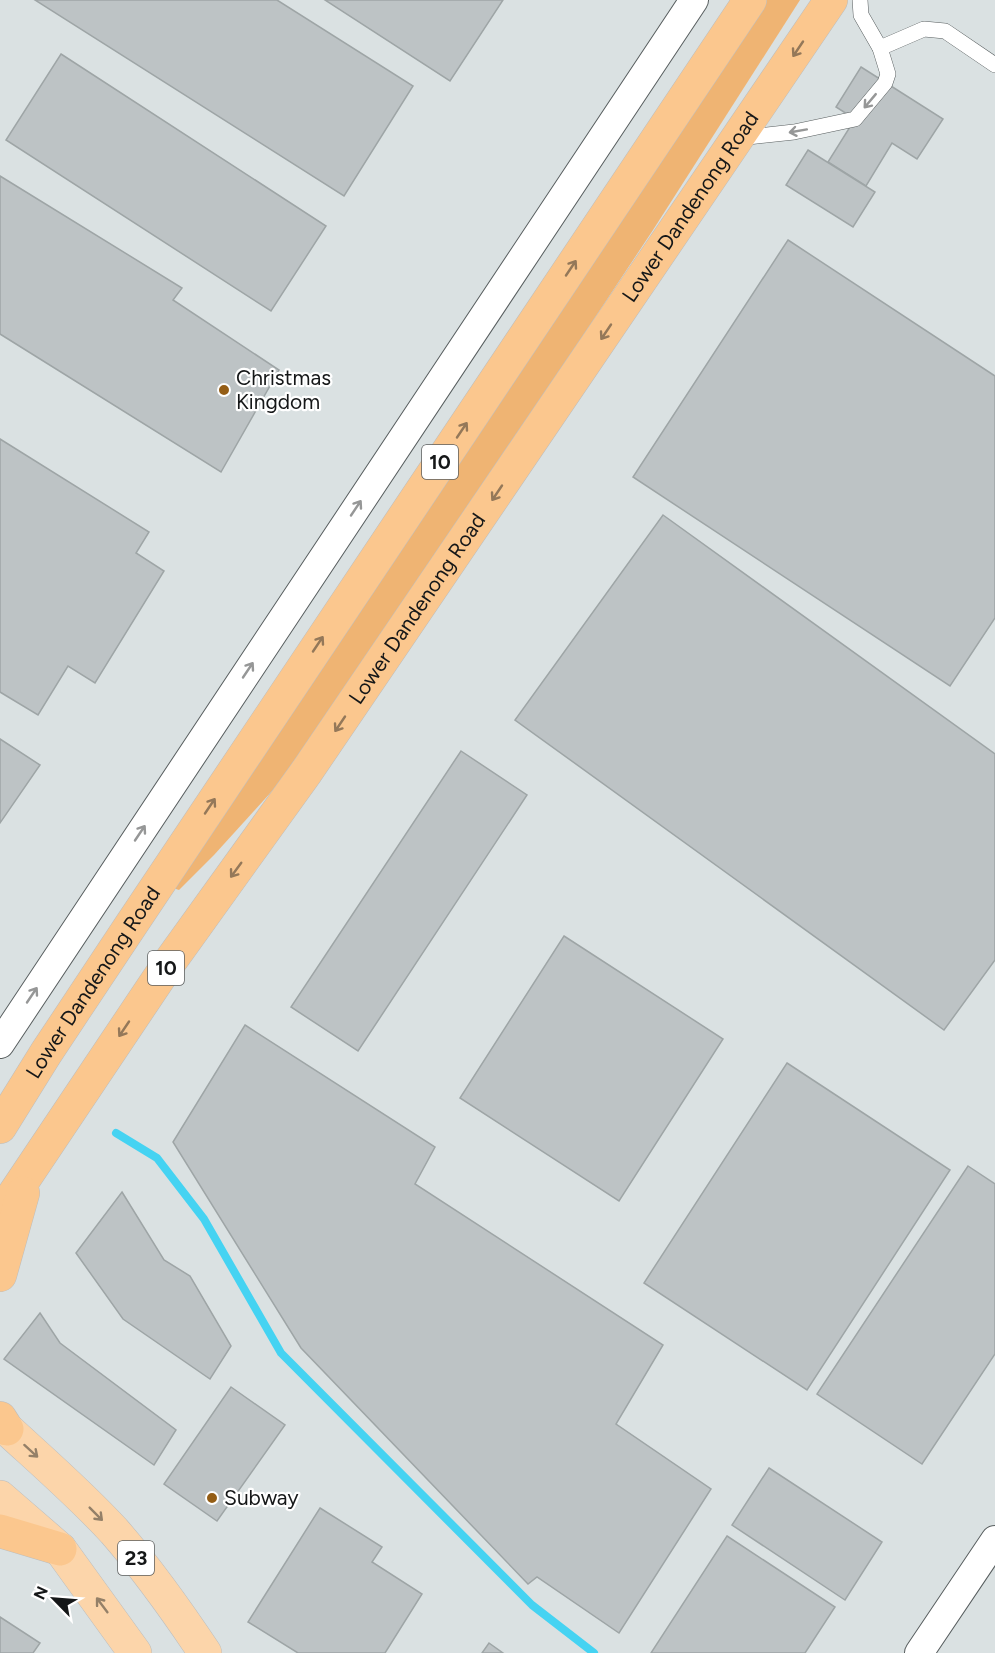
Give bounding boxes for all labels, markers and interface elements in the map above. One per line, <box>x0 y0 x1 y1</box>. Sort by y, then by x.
one-way arrow <box>792 40 804 56</box>
one-way arrow <box>864 93 877 109</box>
street label: Lower Dandenong Road <box>616 106 764 307</box>
one-way arrow <box>789 126 808 137</box>
one-way arrow <box>565 260 577 277</box>
one-way arrow <box>600 323 612 339</box>
place label: Christmas Kingdom <box>236 365 331 414</box>
marker: Christmas Kingdom <box>217 383 231 397</box>
one-way arrow <box>456 422 468 439</box>
road number: 10 <box>422 445 458 479</box>
one-way arrow <box>491 484 503 501</box>
one-way arrow <box>351 500 363 517</box>
street label: Lower Dandenong Road <box>343 508 490 709</box>
one-way arrow <box>312 637 324 653</box>
one-way arrow <box>242 662 255 679</box>
one-way arrow <box>334 715 346 731</box>
one-way arrow <box>204 799 216 815</box>
one-way arrow <box>134 824 147 841</box>
one-way arrow <box>230 861 242 877</box>
street label: Lower Dandenong Road <box>20 881 165 1083</box>
road number: 10 <box>148 951 184 985</box>
one-way arrow <box>27 987 39 1004</box>
one-way arrow <box>118 1021 130 1037</box>
one-way arrow <box>23 1444 38 1458</box>
place label: Subway <box>224 1485 298 1510</box>
marker: Subway <box>205 1491 219 1505</box>
one-way arrow <box>89 1506 104 1521</box>
road number: 23 <box>118 1541 154 1575</box>
north arrow <box>24 1569 84 1629</box>
text: N <box>30 1583 52 1602</box>
one-way arrow <box>95 1598 108 1614</box>

